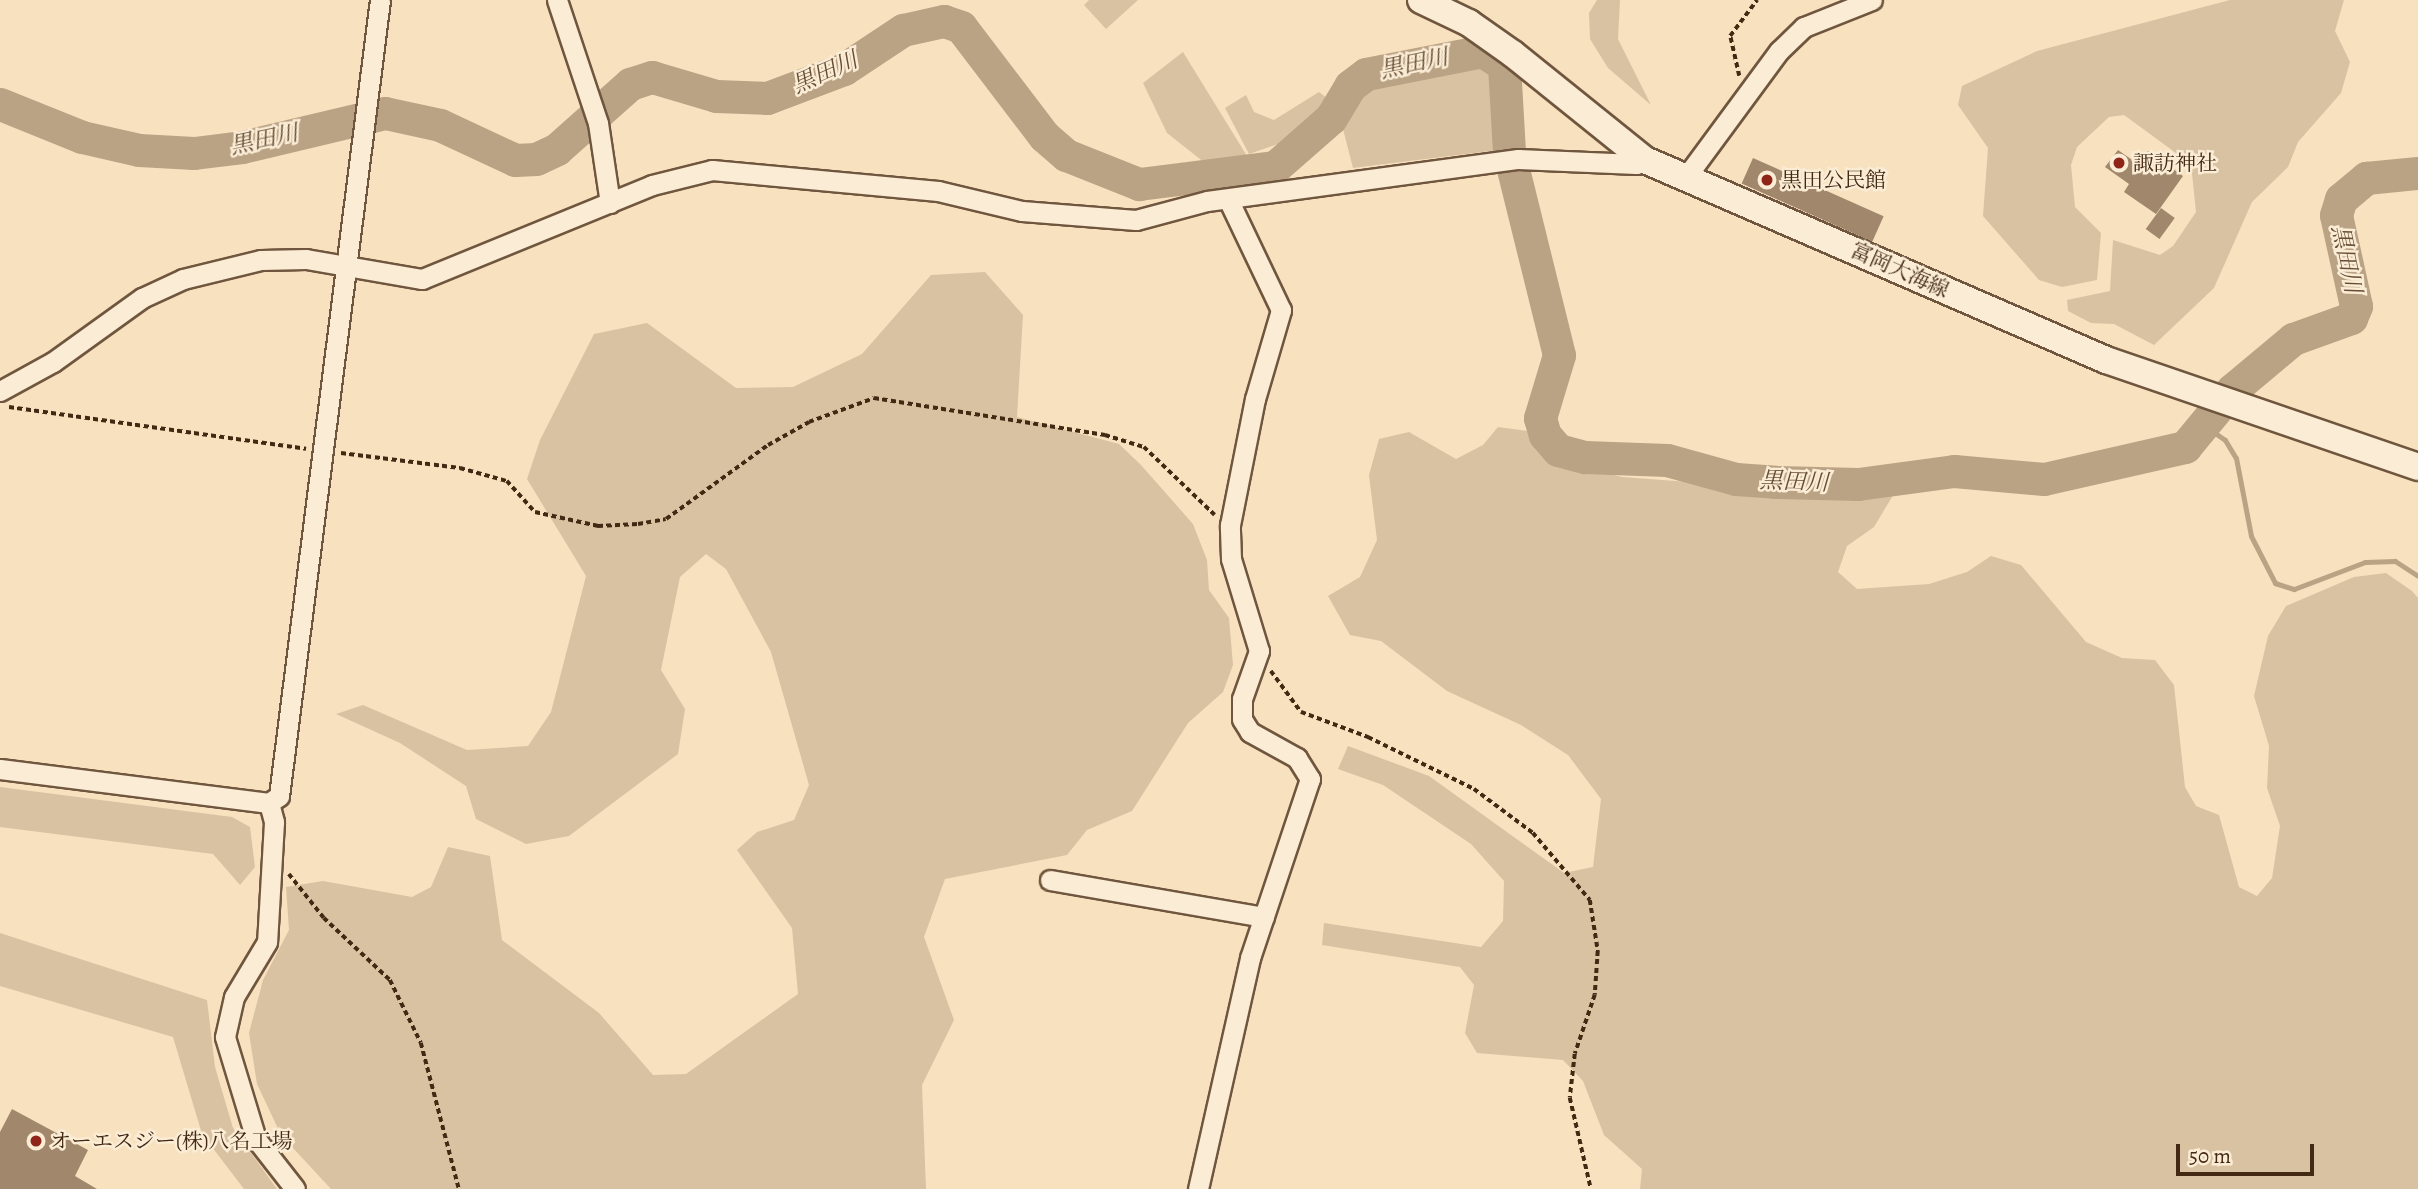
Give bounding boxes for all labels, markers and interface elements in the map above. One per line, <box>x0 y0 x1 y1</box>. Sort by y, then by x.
water label: 黒田川 <box>1377 43 1451 85</box>
water label: 黒田川 <box>788 46 862 100</box>
water label: 黒田川 <box>227 119 301 161</box>
place label: 諏訪神社 <box>2133 150 2217 176</box>
marker: 諏訪神社 <box>2111 155 2127 171</box>
place label: 黒田公民館 <box>1781 167 1886 193</box>
marker: 黒田公民館 <box>1759 172 1775 188</box>
water label: 黒田川 <box>2325 222 2367 296</box>
street label: 富岡大海線 <box>1847 237 1953 303</box>
water label: 黒田川 <box>1759 467 1829 497</box>
place label: オーエスジー(株)八名工場 <box>50 1128 293 1154</box>
scale bar <box>2180 1130 2318 1174</box>
marker: オーエスジー(株)八名工場 <box>28 1133 44 1149</box>
text: 50 m <box>2189 1142 2231 1170</box>

